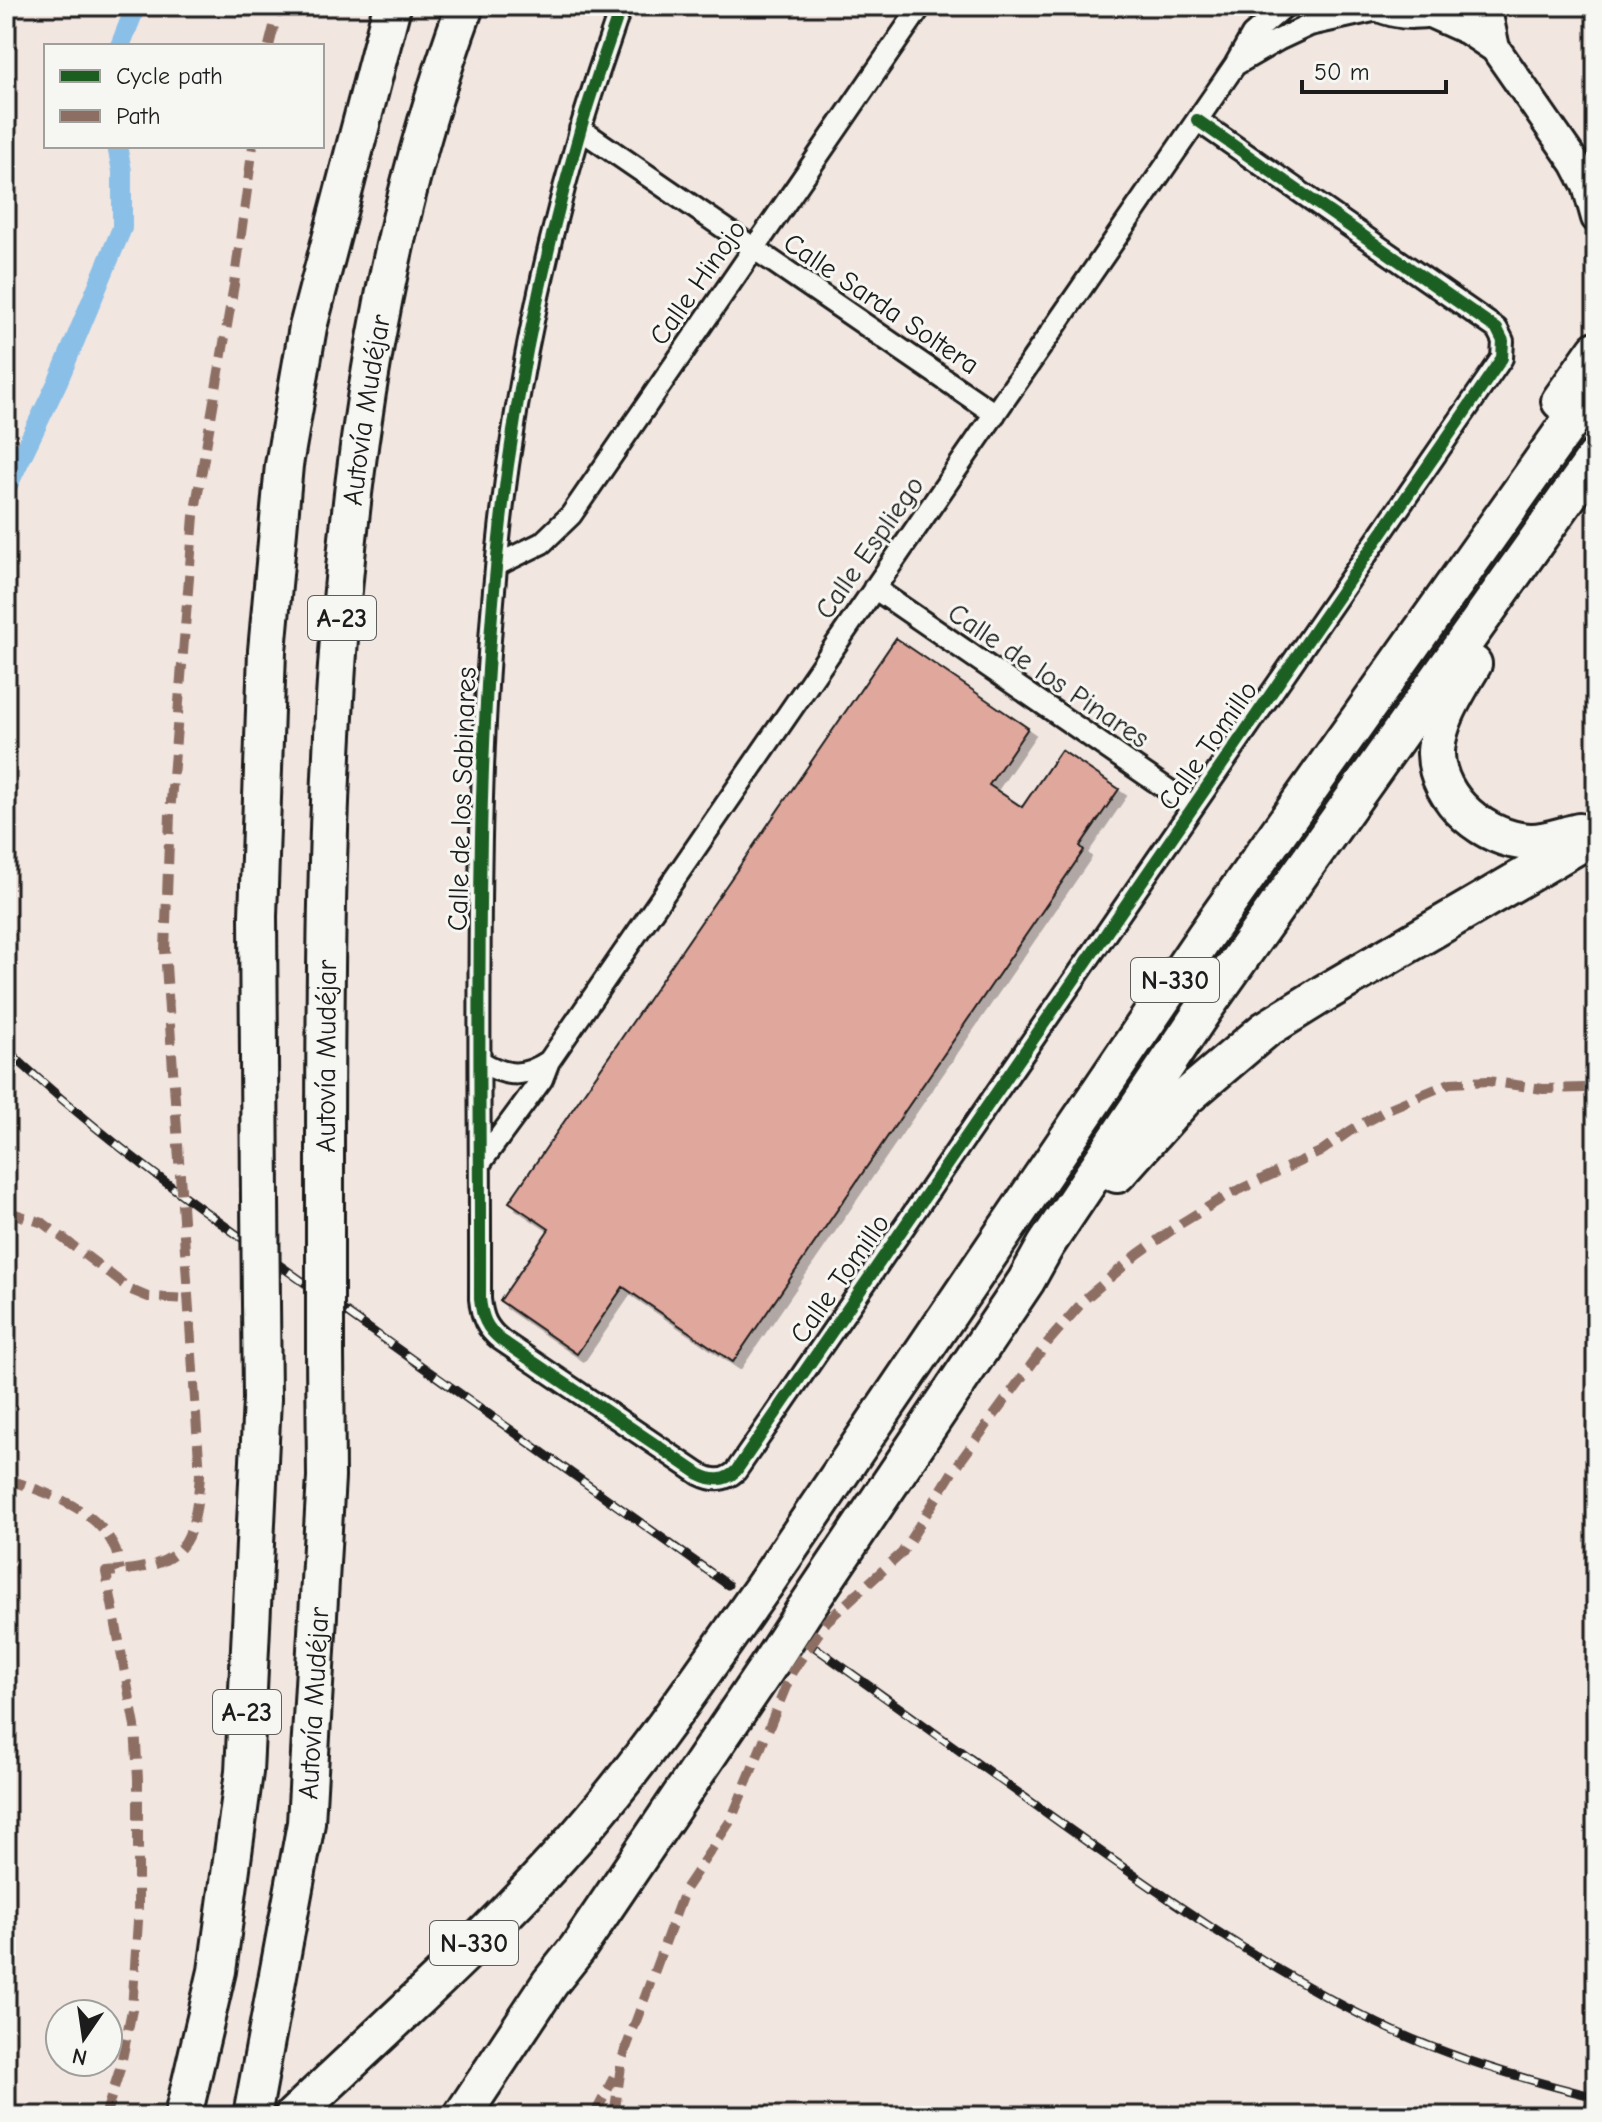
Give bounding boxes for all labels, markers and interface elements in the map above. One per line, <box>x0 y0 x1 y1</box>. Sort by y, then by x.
legend <box>44 44 324 148</box>
scale bar <box>1302 44 1446 94</box>
text: 50 m <box>1314 58 1370 86</box>
text: Cycle path <box>116 62 223 90</box>
text: Path <box>116 102 161 130</box>
street label: Calle Hinojo <box>643 214 753 351</box>
street label: Calle Sarda Soltera <box>778 227 985 381</box>
street label: Autovía Mudéjar <box>337 312 397 507</box>
street label: Calle Espliego <box>809 470 931 625</box>
road number: A-23 <box>308 596 376 640</box>
street label: Calle de los Pinares <box>942 597 1155 755</box>
street label: Calle de los Sabinares <box>441 666 483 932</box>
street label: Calle Tomillo <box>1151 675 1264 816</box>
road number: N-330 <box>1131 958 1219 1002</box>
street label: Autovía Mudéjar <box>310 959 343 1153</box>
street label: Calle Tomillo <box>783 1208 896 1349</box>
street label: Autovía Mudéjar <box>292 1606 335 1800</box>
road number: A-23 <box>213 1690 281 1734</box>
road number: N-330 <box>430 1921 518 1965</box>
north arrow <box>44 1998 124 2078</box>
text: N <box>70 2042 90 2071</box>

